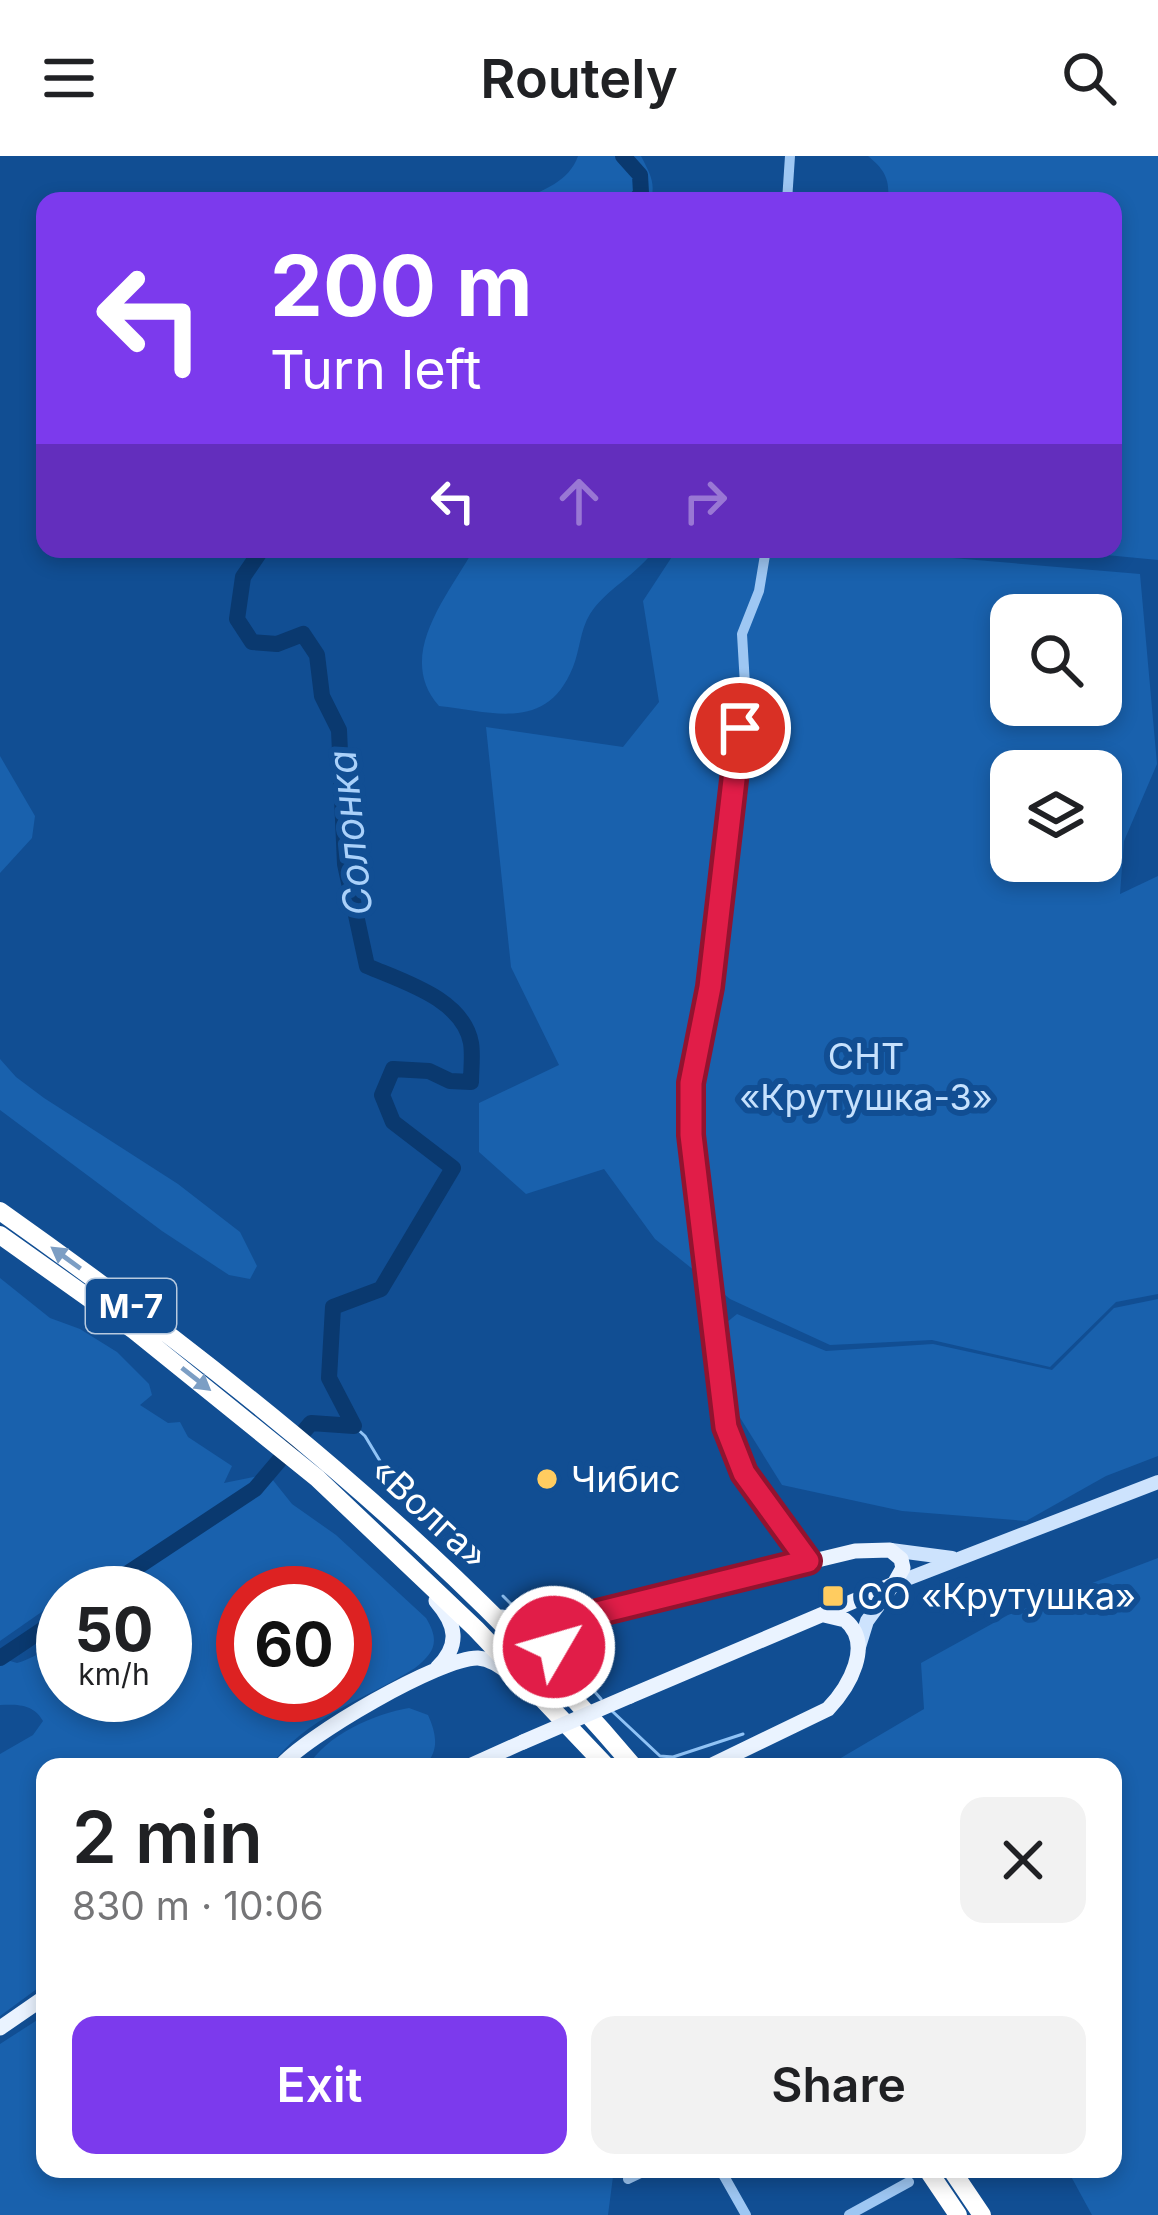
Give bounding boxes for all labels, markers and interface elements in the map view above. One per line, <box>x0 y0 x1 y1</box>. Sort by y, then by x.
icon: menu <box>36 45 102 111</box>
icon: search <box>1056 45 1122 111</box>
text: Routely <box>480 46 678 111</box>
text: 200 m <box>270 235 533 336</box>
icon: left <box>72 240 228 396</box>
text: Turn left <box>270 337 481 402</box>
icon: left <box>420 468 486 534</box>
icon: ahead <box>546 468 612 534</box>
icon: right <box>672 468 738 534</box>
map controls <box>990 594 1122 882</box>
button: search <box>990 594 1122 726</box>
pin <box>689 677 791 779</box>
icon: arrive <box>707 695 773 761</box>
water label: Солонка <box>317 748 382 918</box>
button: layers <box>990 750 1122 882</box>
park label: СНТ «Крутушка-3» <box>739 1034 993 1119</box>
one-way arrow <box>50 1247 82 1271</box>
road number: М-7 <box>86 1279 176 1333</box>
one-way arrow <box>180 1366 211 1391</box>
street label: «Волга» <box>362 1448 498 1578</box>
place label: Чибис <box>571 1457 681 1501</box>
marker: Чибис <box>534 1466 560 1492</box>
speed limit sign: 60 <box>216 1566 372 1722</box>
place label: СО «Крутушка» <box>857 1574 1136 1618</box>
marker: СО «Крутушка» <box>820 1583 846 1609</box>
position arrow <box>491 1584 617 1710</box>
text: 50 <box>75 1593 153 1665</box>
text: km/h <box>78 1656 150 1692</box>
text: 2 min <box>72 1793 263 1880</box>
button: close <box>960 1797 1086 1923</box>
text: 830 m · 10:06 <box>72 1882 324 1929</box>
button: Exit <box>72 2016 567 2154</box>
button: Share <box>591 2016 1086 2154</box>

